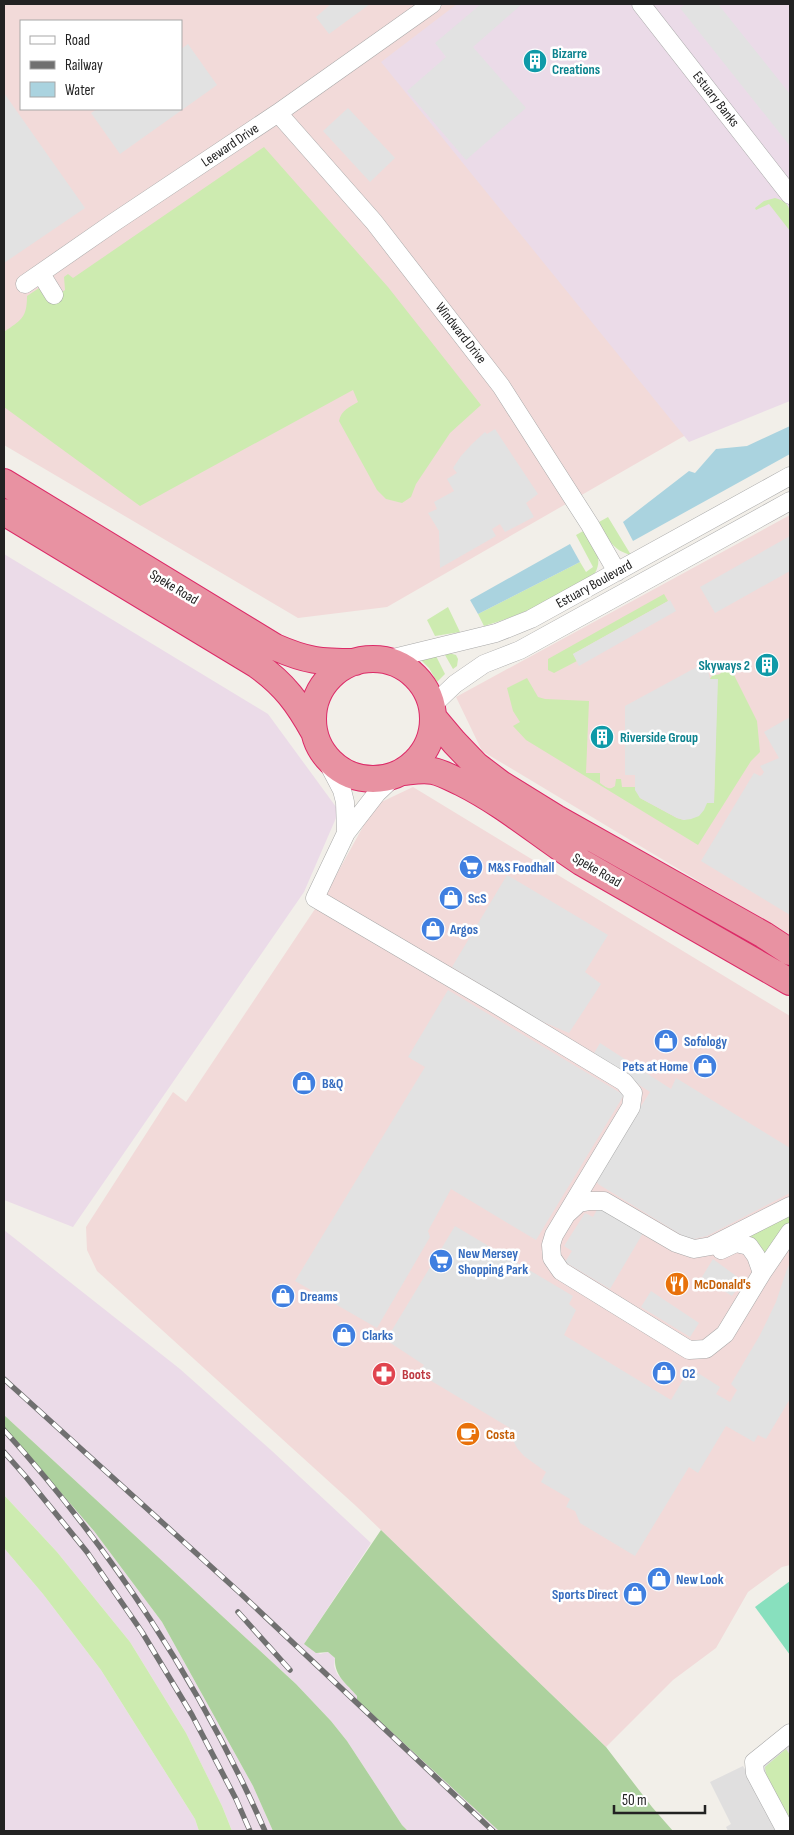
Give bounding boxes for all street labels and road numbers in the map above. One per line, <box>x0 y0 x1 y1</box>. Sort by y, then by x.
street label: Estuary Banks <box>689 68 743 130</box>
street label: Leeward Drive <box>198 120 262 170</box>
street label: Windward Drive <box>432 299 490 367</box>
street label: Estuary Boulevard <box>553 556 635 612</box>
street label: Speke Road <box>147 566 202 608</box>
street label: Speke Road <box>569 849 625 891</box>

